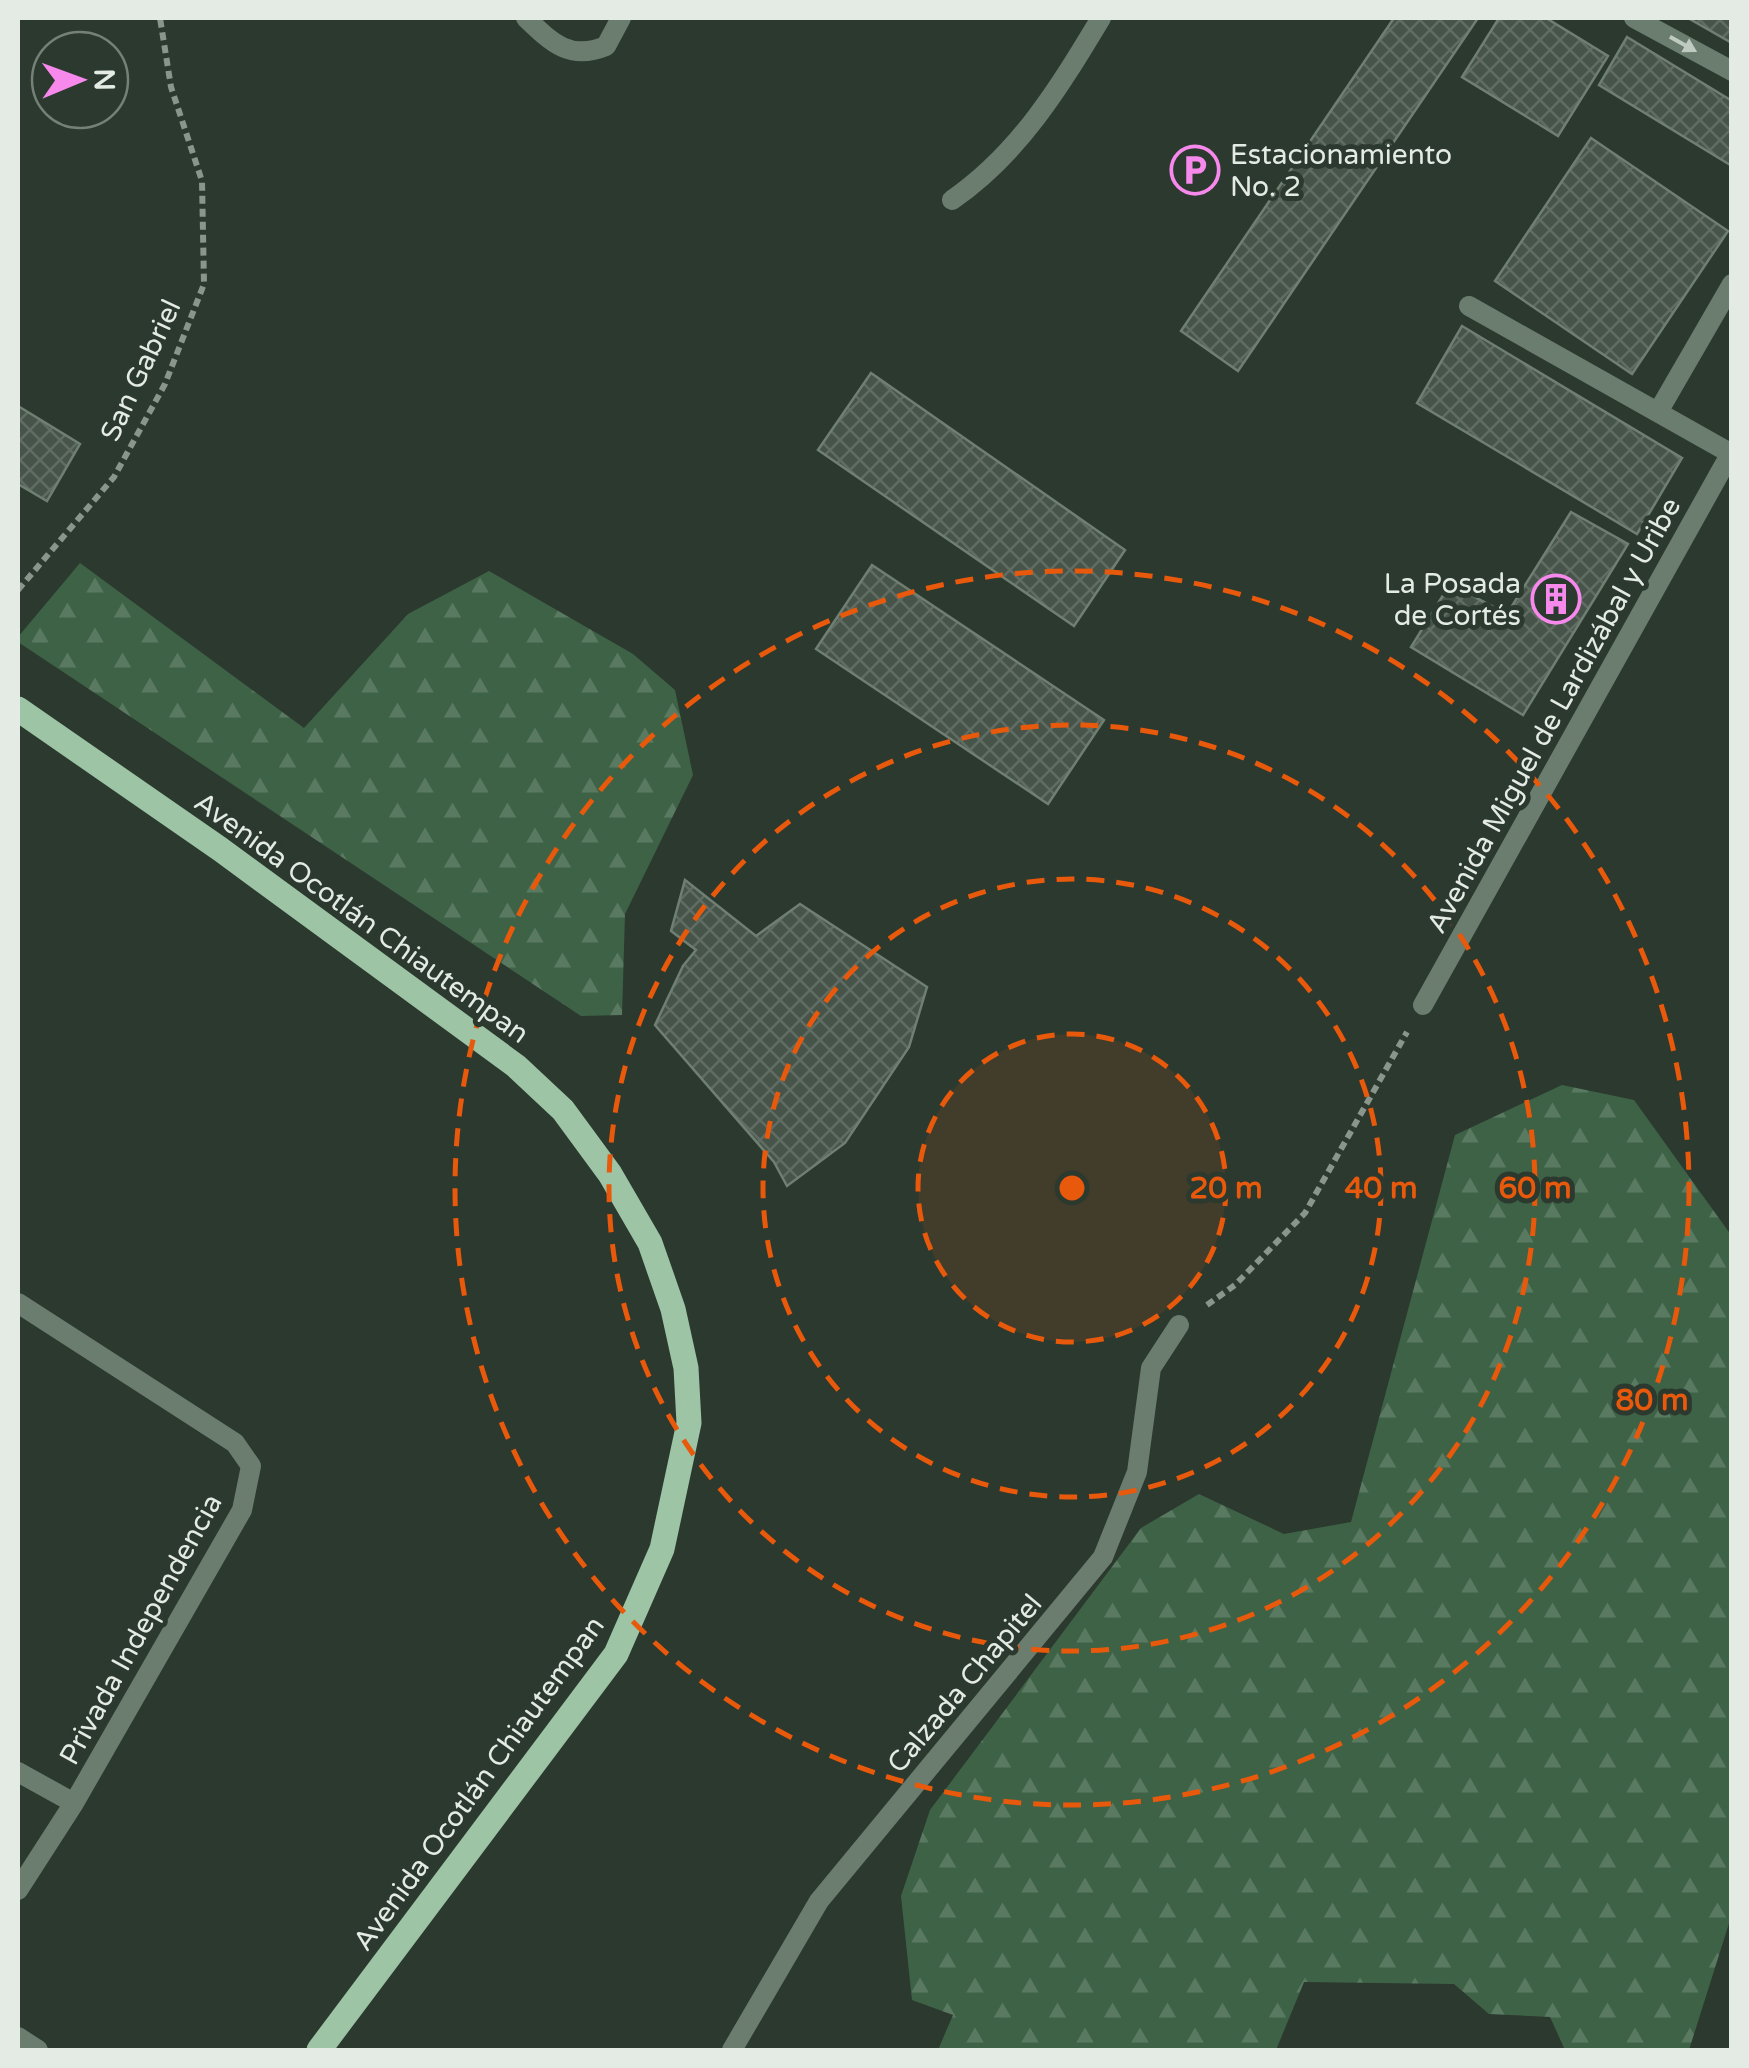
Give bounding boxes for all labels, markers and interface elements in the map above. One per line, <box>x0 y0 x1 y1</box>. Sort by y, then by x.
north arrow <box>30 30 130 130</box>
one-way arrow <box>1669 35 1697 53</box>
text: N <box>87 68 121 91</box>
place label: Estacionamiento No. 2 <box>1230 138 1452 204</box>
parking icon: Estacionamiento No. 2 <box>1169 144 1221 196</box>
street label: San Gabriel <box>93 294 189 447</box>
street label: Avenida Miguel de Lardizábal y Uribe <box>1420 492 1688 939</box>
place label: La Posada de Cortés <box>1384 567 1521 633</box>
building icon: La Posada de Cortés <box>1530 573 1582 625</box>
street label: Avenida Ocotlán Chiautempan <box>187 785 535 1051</box>
centre of rings <box>1054 1170 1090 1206</box>
text: 20 m <box>1189 1170 1263 1207</box>
text: 40 m <box>1344 1170 1418 1207</box>
text: 60 m <box>1498 1170 1572 1207</box>
text: 80 m <box>1615 1382 1689 1419</box>
street label: Privada Independencia <box>52 1488 230 1771</box>
street label: Calzada Chapitel <box>880 1587 1049 1780</box>
street label: Avenida Ocotlán Chiautempan <box>346 1610 612 1958</box>

